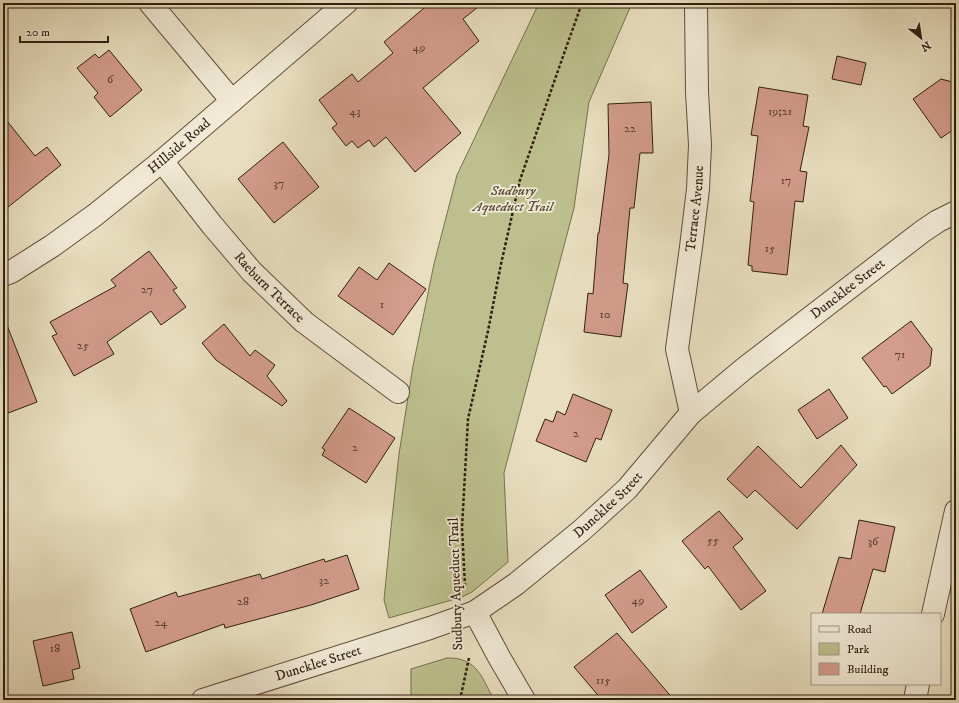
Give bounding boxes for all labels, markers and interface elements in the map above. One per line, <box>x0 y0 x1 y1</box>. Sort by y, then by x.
scale bar <box>20 18 108 44</box>
north arrow <box>901 18 941 58</box>
text: 20 m <box>26 25 50 40</box>
text: N <box>918 37 933 54</box>
house number: 49 <box>413 40 425 55</box>
house number: 6 <box>107 72 114 87</box>
house number: 43 <box>349 104 361 119</box>
house number: 19;21 <box>768 104 792 119</box>
street label: Hillside Road <box>144 114 214 178</box>
house number: 22 <box>624 121 636 136</box>
street label: Terrace Avenue <box>681 165 708 253</box>
house number: 17 <box>781 173 791 188</box>
house number: 37 <box>274 176 284 191</box>
park label: Sudbury Aqueduct Trail <box>471 182 555 216</box>
house number: 15 <box>765 241 775 256</box>
street label: Raeburn Terrace <box>230 248 309 327</box>
street label: Duncklee Street <box>807 254 889 323</box>
house number: 27 <box>141 282 153 297</box>
house number: 1 <box>380 297 384 312</box>
house number: 10 <box>600 307 610 322</box>
house number: 25 <box>77 338 89 353</box>
house number: 71 <box>895 347 905 362</box>
house number: 2 <box>573 426 579 441</box>
house number: 2 <box>352 440 358 455</box>
street label: Duncklee Street <box>570 468 647 542</box>
street label: Sudbury Aqueduct Trail <box>445 516 467 651</box>
house number: 55 <box>707 533 719 548</box>
house number: 36 <box>868 534 879 549</box>
house number: 32 <box>319 573 329 588</box>
house number: 49 <box>632 593 644 608</box>
house number: 28 <box>237 594 249 609</box>
legend <box>811 613 941 685</box>
house number: 24 <box>155 615 168 630</box>
text: Road <box>847 622 872 637</box>
house number: 18 <box>50 641 60 656</box>
street label: Duncklee Street <box>273 641 364 686</box>
text: Park <box>847 642 869 657</box>
text: Building <box>847 662 888 677</box>
house number: 115 <box>596 673 610 688</box>

